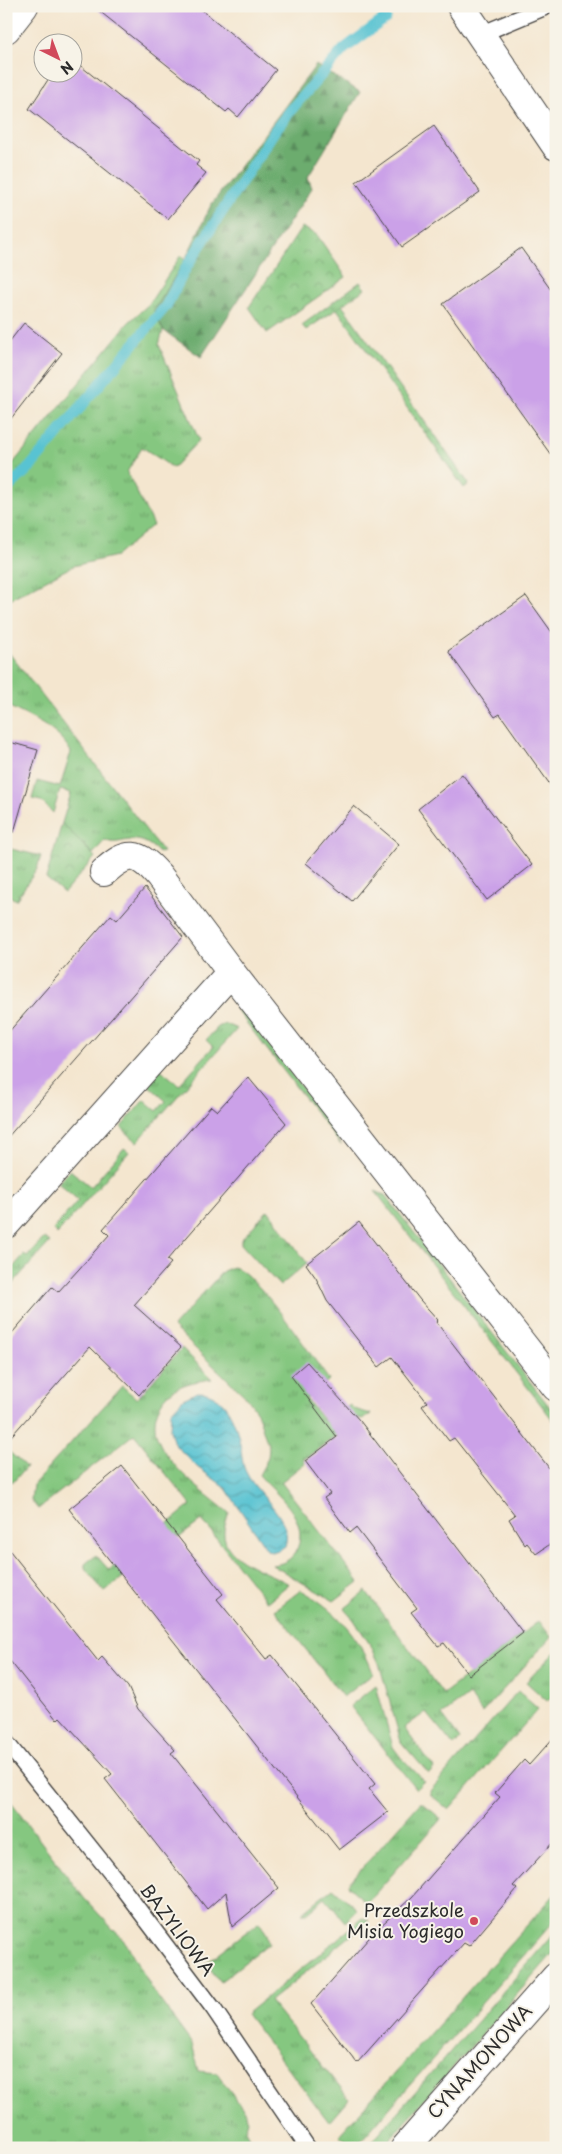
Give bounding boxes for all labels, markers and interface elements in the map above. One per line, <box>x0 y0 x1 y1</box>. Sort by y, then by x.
north arrow <box>32 32 82 82</box>
text: N <box>56 57 78 80</box>
street label: BAZYLIOWA <box>134 1877 222 1981</box>
place label: Przedszkole Misia Yogiego <box>347 1896 464 1944</box>
marker: Przedszkole Misia Yogiego <box>468 1915 480 1927</box>
street label: CYNAMONOWA <box>420 1998 538 2124</box>

